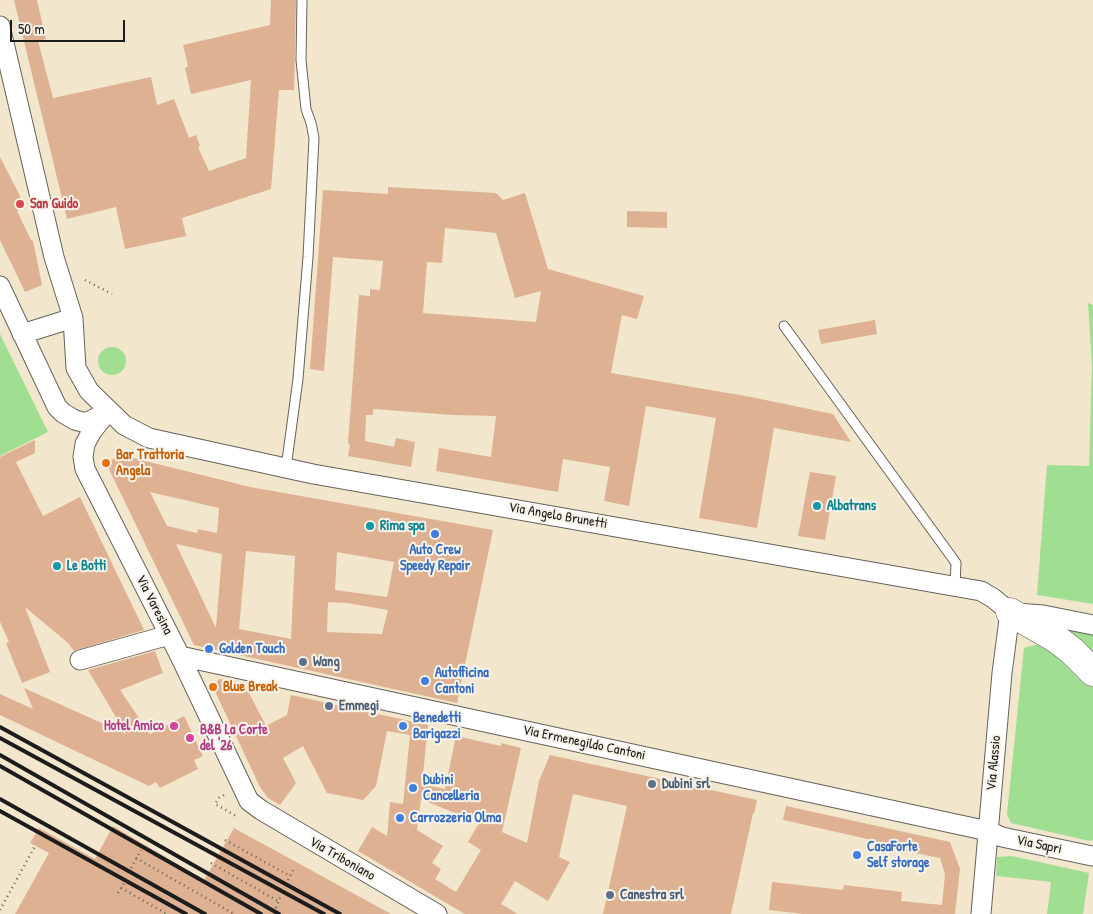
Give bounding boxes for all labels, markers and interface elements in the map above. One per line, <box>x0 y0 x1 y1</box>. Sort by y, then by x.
scale bar <box>12 10 128 42</box>
text: 50 m <box>18 18 45 39</box>
place label: San Guido <box>30 196 78 212</box>
marker: San Guido <box>14 198 26 210</box>
place label: Bar Trattoria Angela <box>116 447 184 480</box>
marker: Bar Trattoria Angela <box>100 457 112 469</box>
place label: Albatrans <box>827 498 876 514</box>
street label: Via Angelo Brunetti <box>507 499 609 533</box>
marker: Albatrans <box>811 500 823 512</box>
place label: Rima spa <box>380 518 425 534</box>
marker: Rima spa <box>364 520 376 532</box>
marker: Auto Crew Speedy Repair <box>429 528 441 540</box>
place label: Auto Crew Speedy Repair <box>400 542 470 574</box>
place label: Le Botti <box>67 558 107 574</box>
marker: Le Botti <box>51 560 63 572</box>
street label: Via Varesina <box>132 573 176 637</box>
place label: Golden Touch <box>219 641 285 657</box>
marker: Golden Touch <box>203 643 215 655</box>
place label: Wang <box>313 654 340 670</box>
marker: Wang <box>297 656 309 668</box>
place label: Autofficina Cantoni <box>435 665 489 698</box>
marker: Autofficina Cantoni <box>419 675 431 687</box>
place label: Blue Break <box>223 679 278 695</box>
marker: Blue Break <box>207 681 219 693</box>
place label: Emmegi <box>339 698 379 714</box>
marker: Emmegi <box>323 700 335 712</box>
place label: Benedetti Barigazzi <box>413 710 461 742</box>
place label: Hotel Amico <box>104 718 164 734</box>
marker: Hotel Amico <box>168 720 180 732</box>
marker: Benedetti Barigazzi <box>397 720 409 732</box>
place label: B&B La Corte del '26 <box>200 722 268 754</box>
street label: Via Ermenegildo Cantoni <box>521 722 647 764</box>
marker: B&B La Corte del '26 <box>184 732 196 744</box>
street label: Via Alassio <box>983 735 1005 791</box>
place label: Dubini Cancelleria <box>423 772 479 804</box>
place label: Dubini srl <box>662 776 710 792</box>
marker: Dubini srl <box>646 778 658 790</box>
marker: Dubini Cancelleria <box>407 782 419 794</box>
place label: Carrozzeria Olma <box>410 810 501 826</box>
marker: Carrozzeria Olma <box>394 812 406 824</box>
street label: Via Sapri <box>1015 832 1063 858</box>
street label: Via Triboniano <box>306 833 378 885</box>
place label: CasaForte Self storage <box>867 839 929 872</box>
marker: CasaForte Self storage <box>851 849 863 861</box>
place label: Canestra srl <box>620 887 684 903</box>
marker: Canestra srl <box>604 889 616 901</box>

